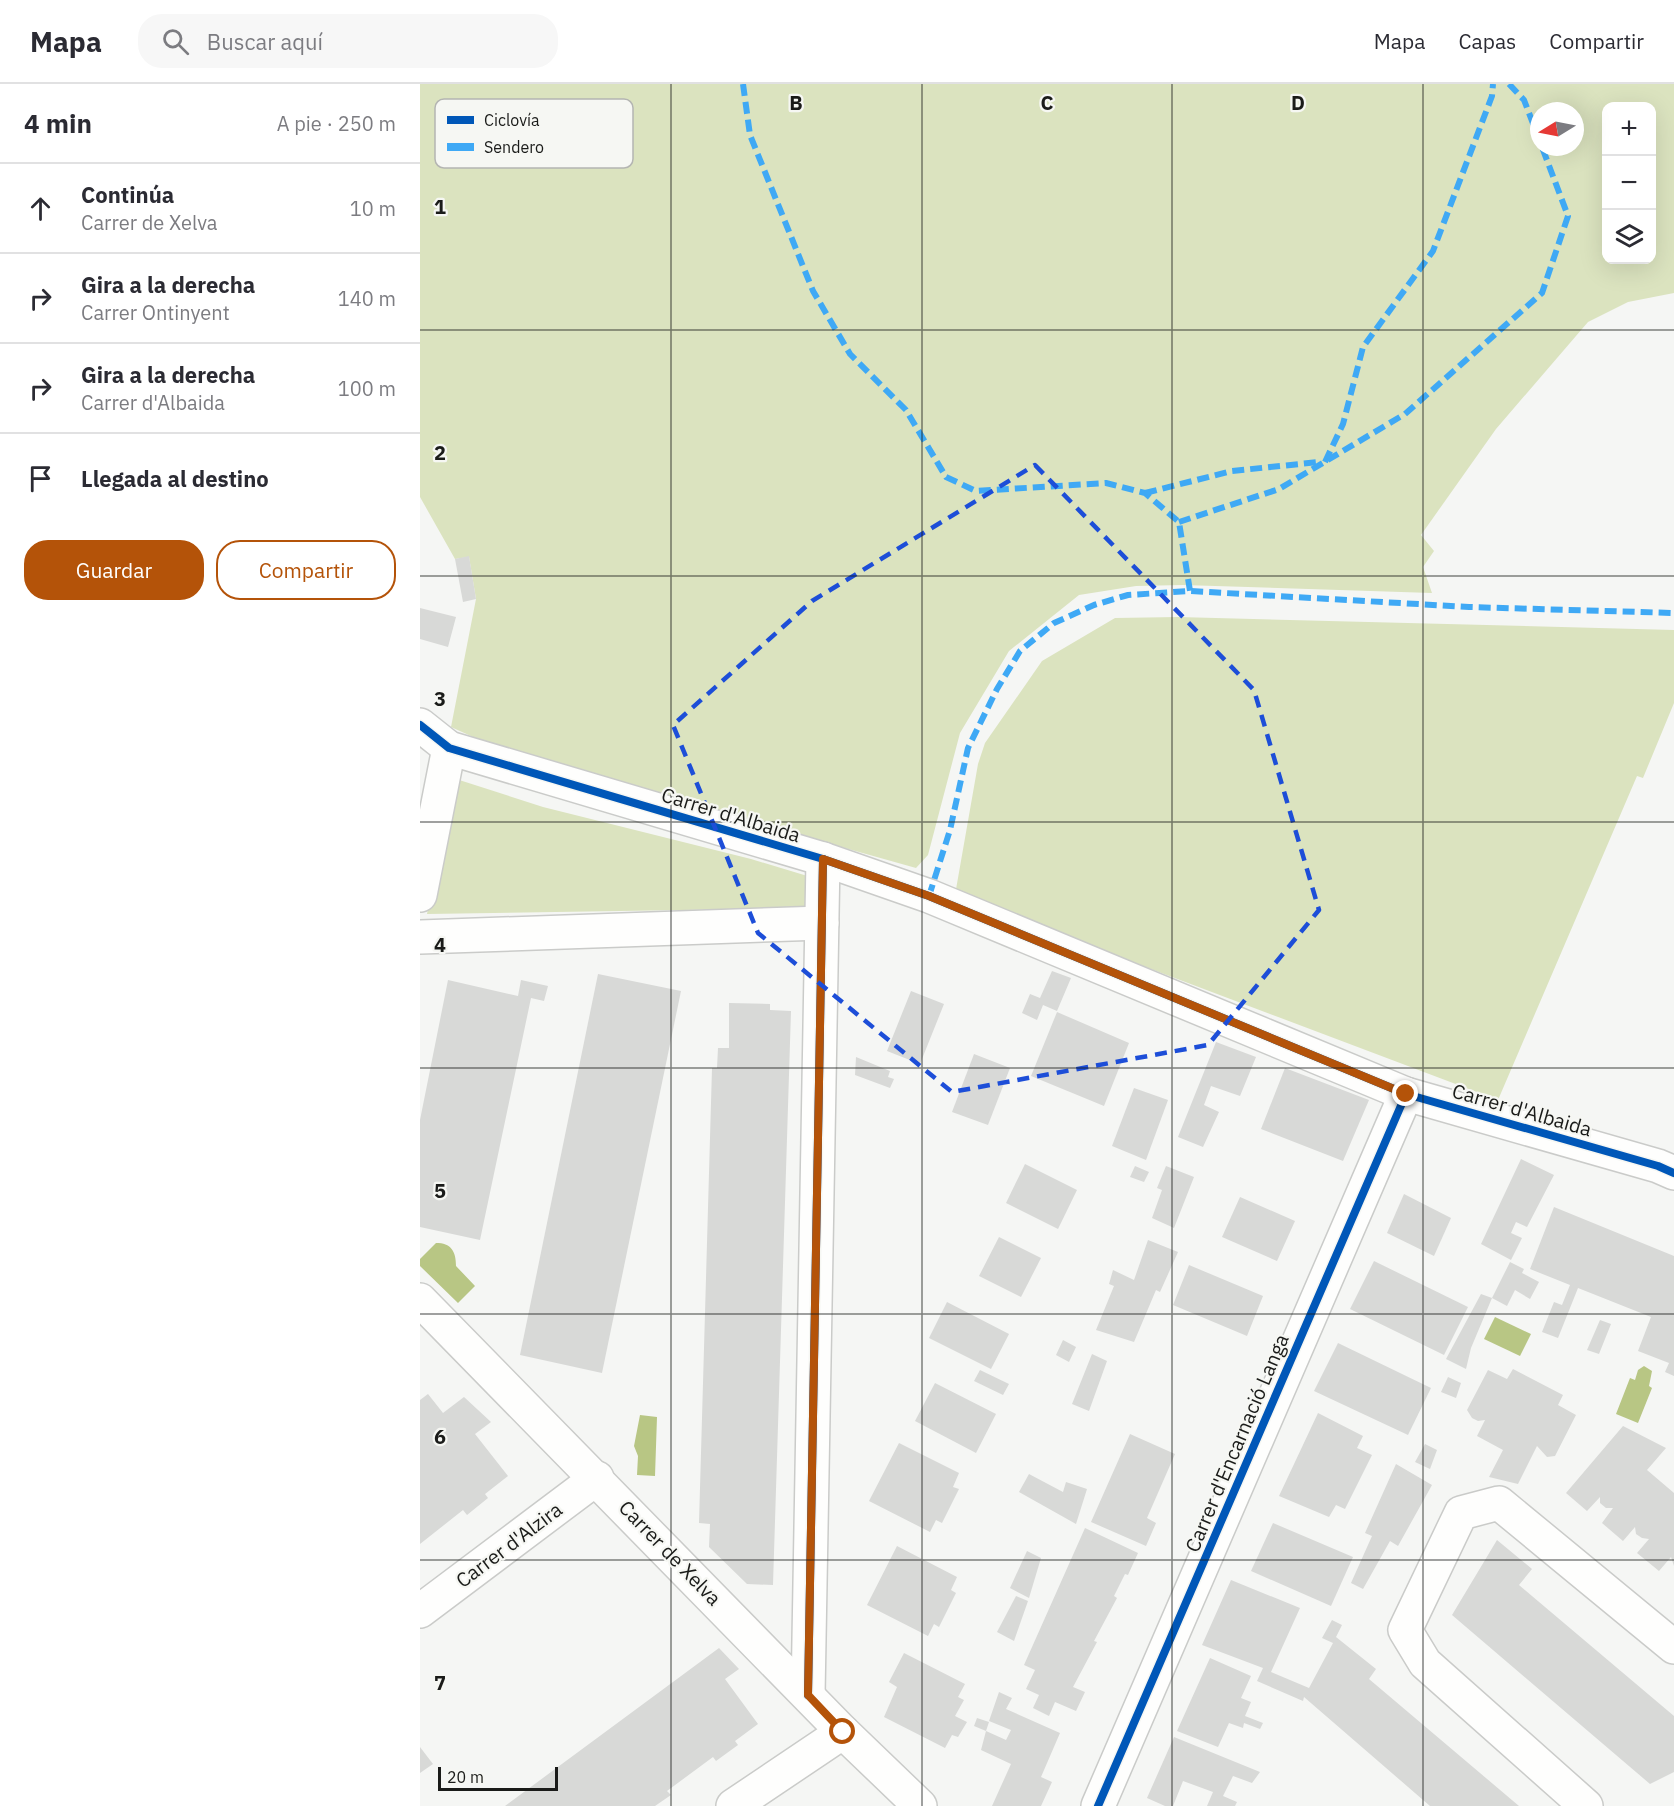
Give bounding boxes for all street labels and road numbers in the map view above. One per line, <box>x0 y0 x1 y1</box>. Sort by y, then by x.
street label: Carrer d'Albaida <box>658 781 804 849</box>
street label: Carrer d'Albaida <box>1449 1077 1595 1142</box>
street label: Carrer d'Encarnació Langa <box>1178 1329 1295 1556</box>
street label: Carrer de Xelva <box>613 1494 728 1611</box>
street label: Carrer d'Alzira <box>450 1496 568 1593</box>

